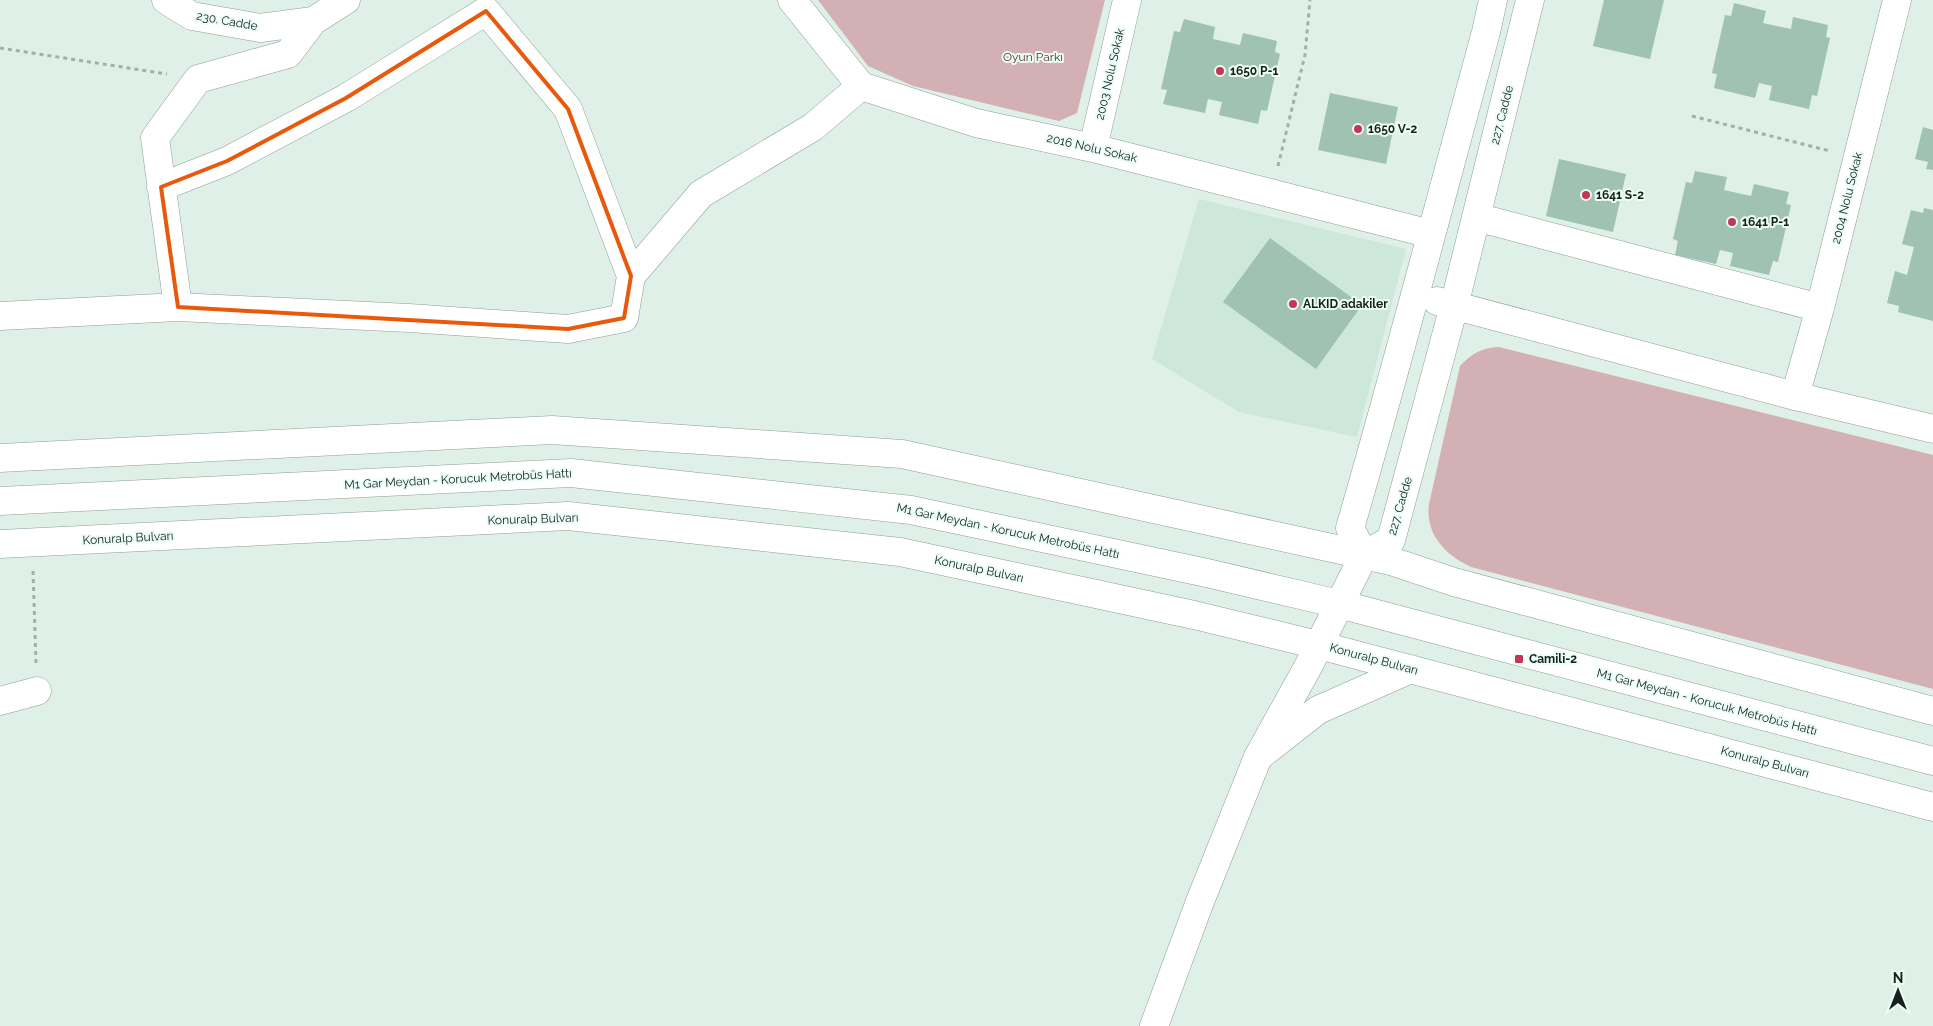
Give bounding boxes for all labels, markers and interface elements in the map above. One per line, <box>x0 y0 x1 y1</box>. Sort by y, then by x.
street label: 230. Cadde <box>195 9 259 33</box>
street label: 2003 Nolu Sokak <box>1093 26 1128 121</box>
park label: Oyun Parkı <box>1003 50 1063 64</box>
place label: 1650 P-1 <box>1230 64 1279 78</box>
marker: 1650 P-1 <box>1214 65 1226 77</box>
street label: 227. Cadde <box>1488 84 1516 146</box>
place label: 1650 V-2 <box>1368 122 1417 136</box>
marker: 1650 V-2 <box>1352 123 1364 135</box>
street label: 2016 Nolu Sokak <box>1045 131 1139 165</box>
street label: 2004 Nolu Sokak <box>1829 150 1865 245</box>
place label: 1641 S-2 <box>1596 188 1644 202</box>
marker: 1641 S-2 <box>1580 189 1592 201</box>
place label: 1641 P-1 <box>1742 215 1789 229</box>
marker: 1641 P-1 <box>1726 216 1738 228</box>
place label: ALKID adakiler <box>1303 297 1388 311</box>
marker: ALKID adakiler <box>1287 298 1299 310</box>
street label: M1 Gar Meydan - Korucuk Metrobüs Hattı <box>344 466 572 492</box>
street label: 227. Cadde <box>1385 475 1415 537</box>
street label: M1 Gar Meydan - Korucuk Metrobüs Hattı <box>895 501 1121 561</box>
street label: Konuralp Bulvarı <box>487 510 579 528</box>
street label: Konuralp Bulvarı <box>82 529 174 547</box>
street label: Konuralp Bulvarı <box>933 553 1025 585</box>
street label: Konuralp Bulvarı <box>1328 640 1420 678</box>
place label: Camili-2 <box>1529 652 1577 666</box>
marker: Camili-2 <box>1513 653 1525 665</box>
street label: M1 Gar Meydan - Korucuk Metrobüs Hattı <box>1595 666 1819 738</box>
street label: Konuralp Bulvarı <box>1719 743 1811 781</box>
north arrow <box>1873 966 1923 1016</box>
text: N <box>1893 970 1903 986</box>

